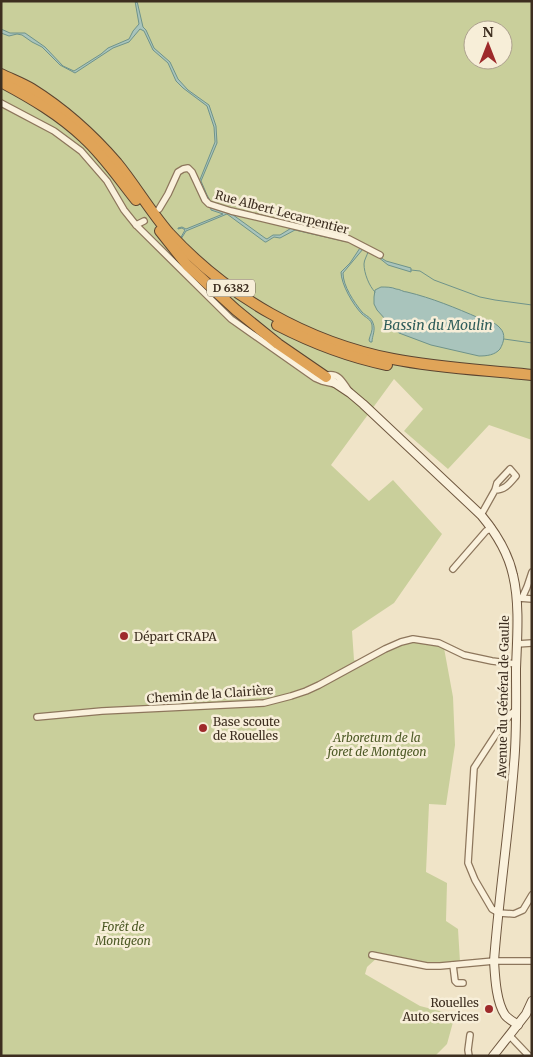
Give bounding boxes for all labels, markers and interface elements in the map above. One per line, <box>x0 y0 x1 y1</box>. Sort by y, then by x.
north arrow <box>463 20 513 70</box>
text: N <box>482 23 494 41</box>
street label: Rue Albert Lecarpentier <box>214 187 351 237</box>
road number: D 6382 <box>207 280 255 296</box>
water label: Bassin du Moulin <box>383 316 493 334</box>
street label: Avenue du Général de Gaulle <box>494 615 512 780</box>
place label: Départ CRAPA <box>134 629 217 644</box>
marker: Départ CRAPA <box>118 630 130 642</box>
street label: Chemin de la Clairière <box>146 682 274 706</box>
place label: Base scoute de Rouelles <box>213 714 280 743</box>
marker: Base scoute de Rouelles <box>197 722 209 734</box>
park label: Arboretum de la foret de Montgeon <box>325 730 427 759</box>
park label: Forêt de Montgeon <box>94 919 151 948</box>
place label: Rouelles Auto services <box>401 995 479 1024</box>
marker: Rouelles Auto services <box>483 1003 495 1015</box>

